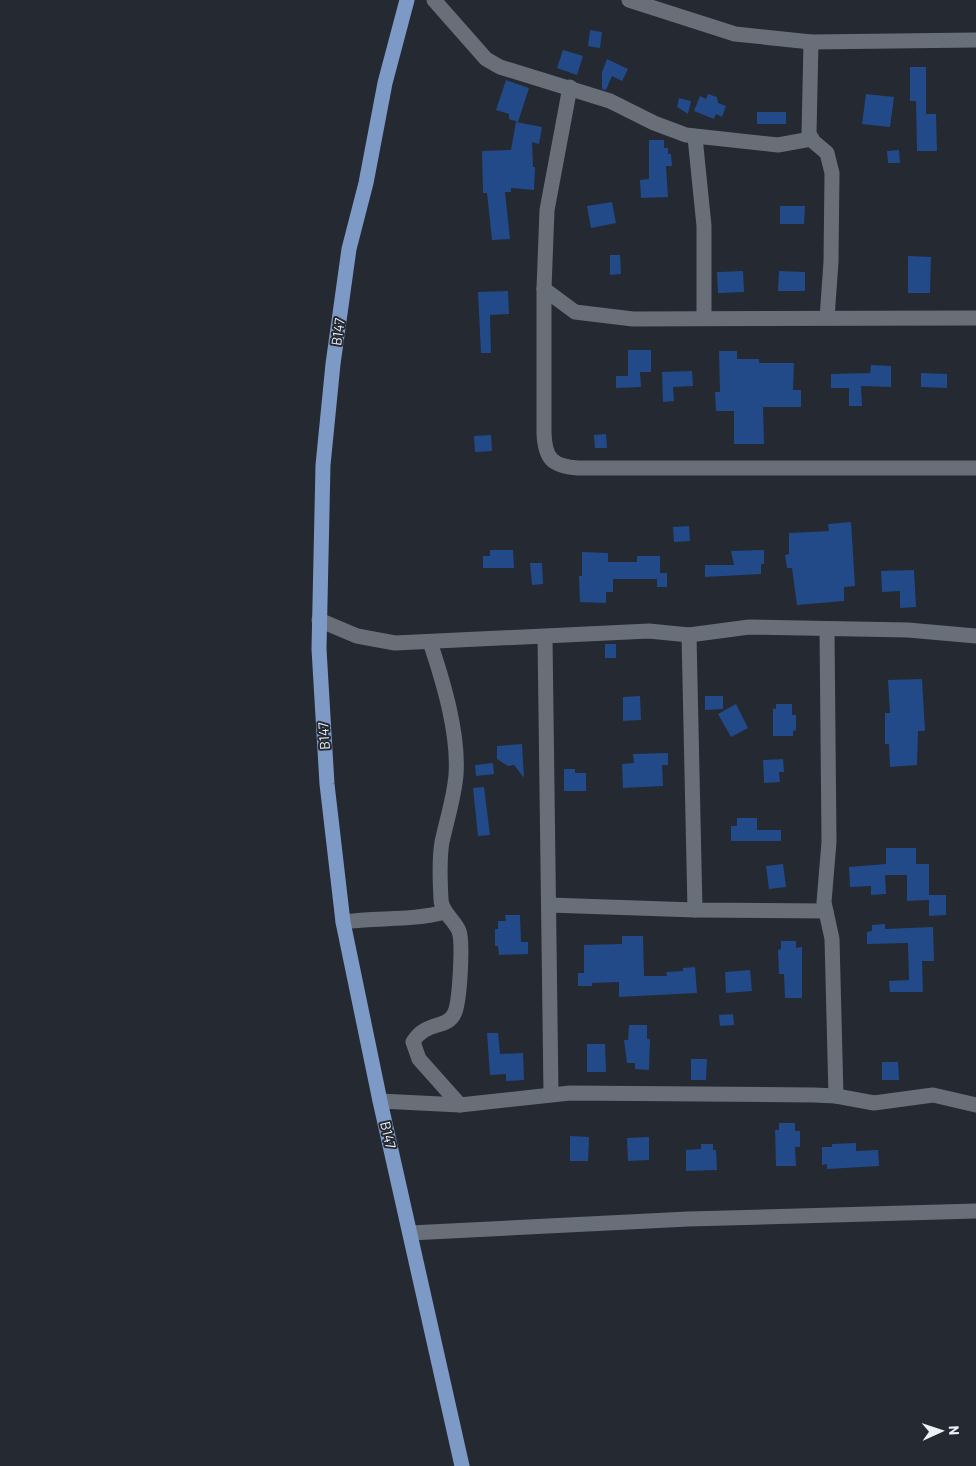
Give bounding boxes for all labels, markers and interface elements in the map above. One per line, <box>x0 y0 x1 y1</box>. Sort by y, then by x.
street label: B147 <box>327 317 348 347</box>
street label: B147 <box>314 721 333 750</box>
street label: B147 <box>377 1120 400 1151</box>
north arrow <box>916 1406 966 1456</box>
text: N <box>946 1425 963 1435</box>

